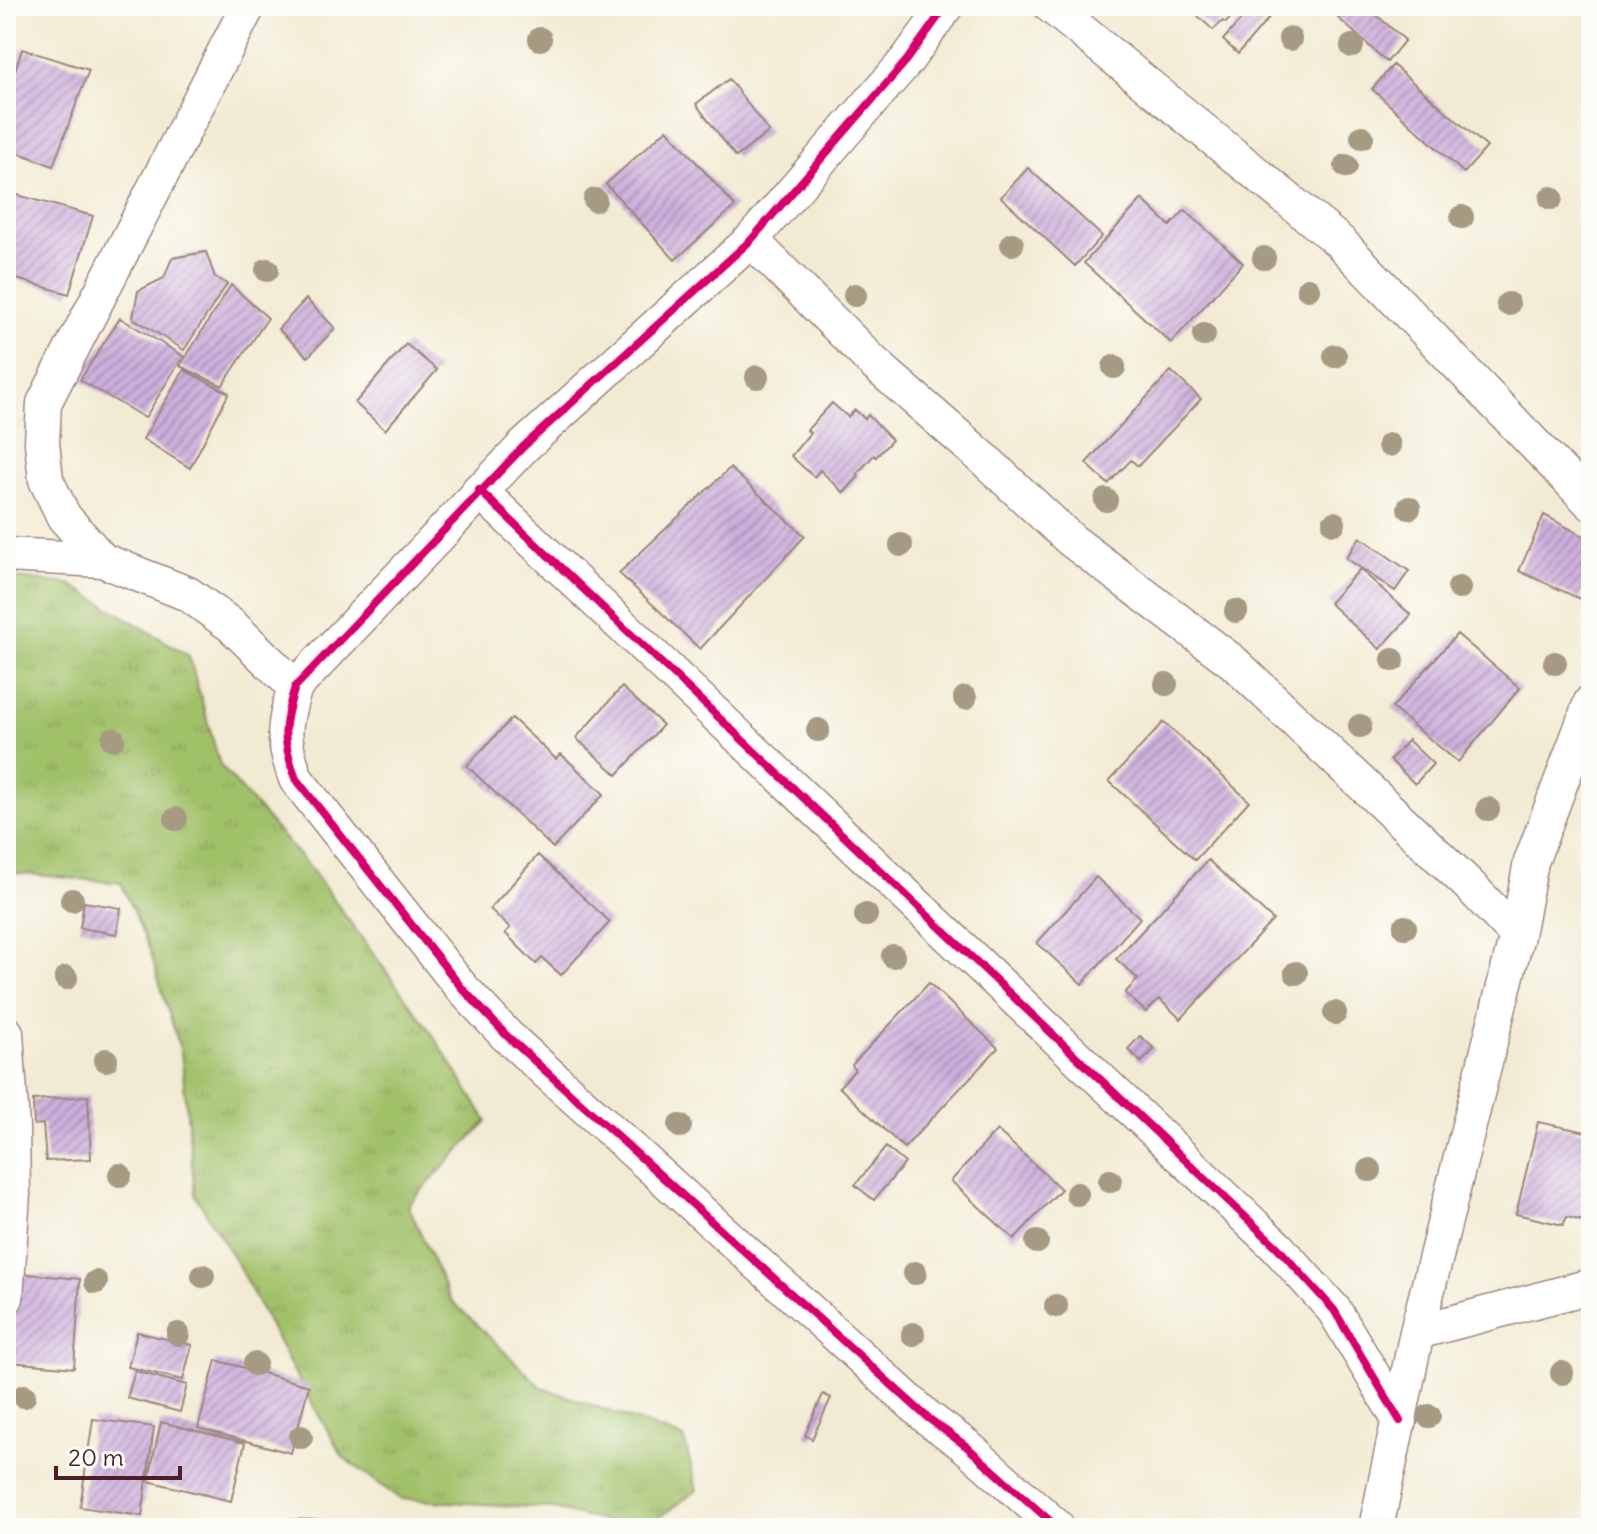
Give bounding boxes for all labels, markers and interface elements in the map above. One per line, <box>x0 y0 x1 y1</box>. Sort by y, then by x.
scale bar <box>56 1430 180 1480</box>
text: 20 m <box>68 1442 124 1472</box>

